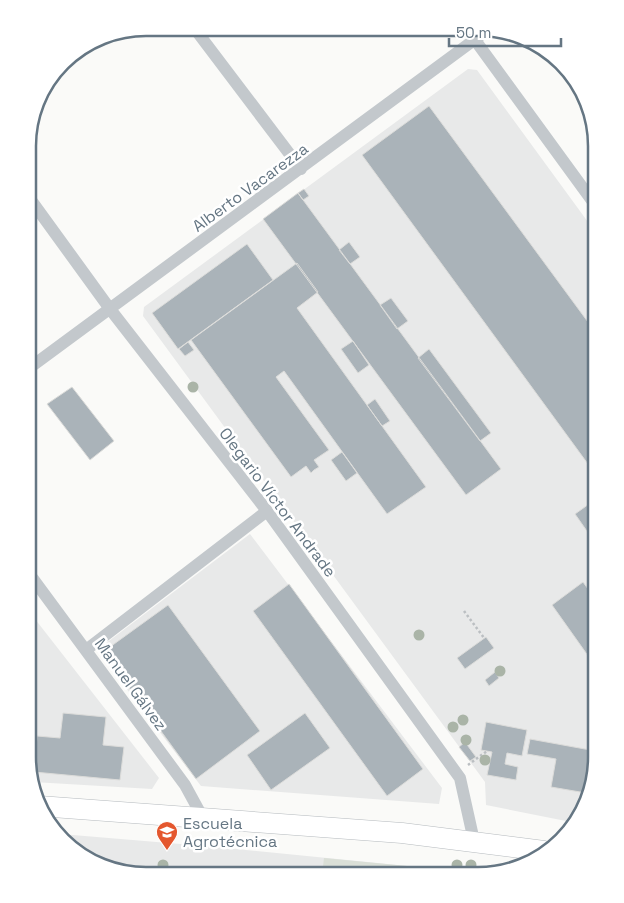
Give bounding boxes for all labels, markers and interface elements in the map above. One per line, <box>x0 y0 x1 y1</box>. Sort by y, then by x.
scale bar <box>449 15 562 47</box>
text: 50 m <box>456 23 491 42</box>
street label: Alberto Vacarezza <box>188 138 312 237</box>
street label: Olegario Víctor Andrade <box>214 423 341 581</box>
street label: Manuel Gálvez <box>90 634 171 735</box>
place label: Escuela Agrotécnica <box>183 813 277 852</box>
school or university icon: Escuela Agrotécnica <box>155 820 179 851</box>

